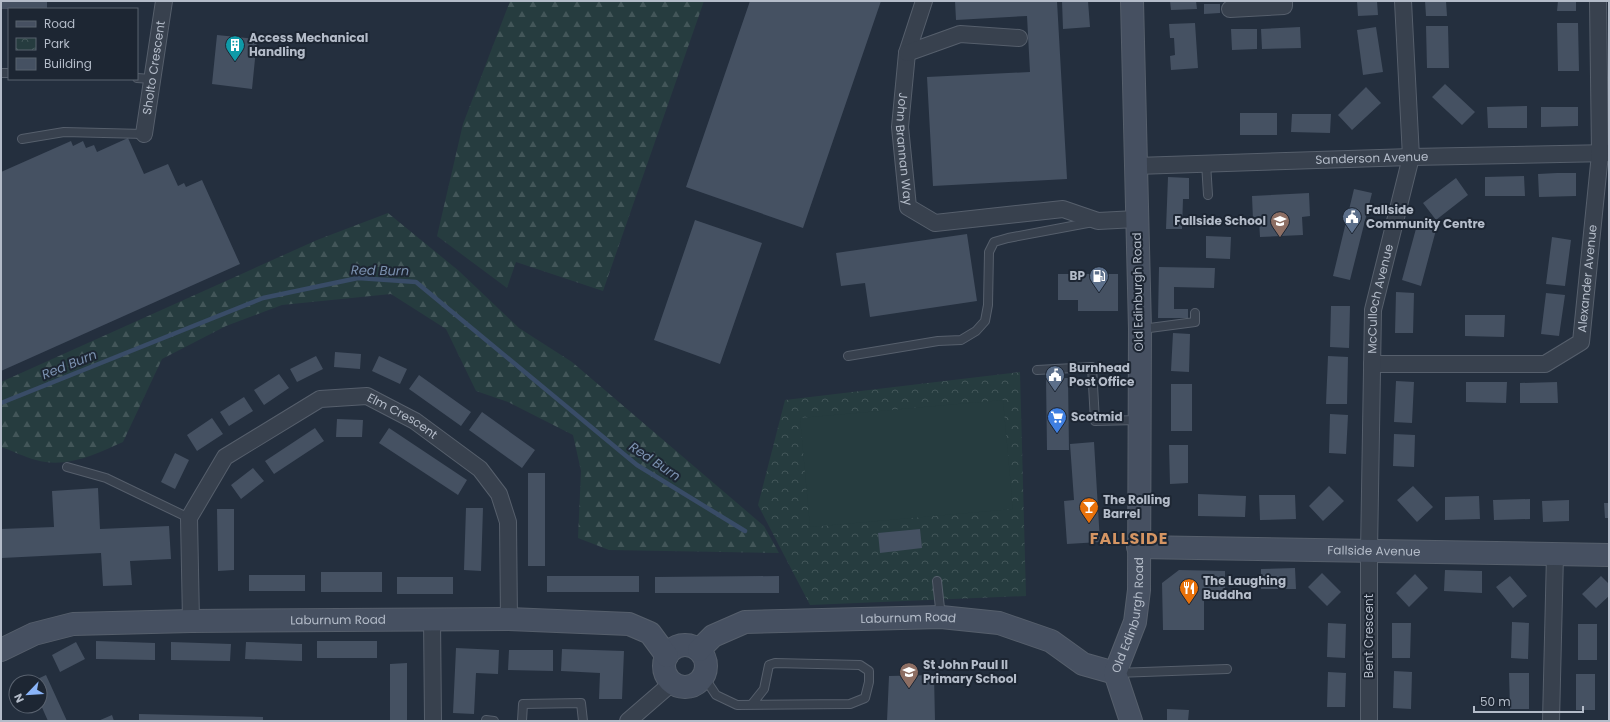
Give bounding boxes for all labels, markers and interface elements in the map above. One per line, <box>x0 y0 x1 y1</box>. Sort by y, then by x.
legend <box>8 8 138 80</box>
text: Road <box>44 15 75 32</box>
street label: Sholto Crescent <box>138 19 169 116</box>
place label: Access Mechanical Handling <box>249 29 368 60</box>
building icon: Access Mechanical Handling <box>224 34 246 62</box>
text: Park <box>44 35 71 52</box>
text: Building <box>44 55 92 72</box>
street label: John Brannan Way <box>892 92 917 206</box>
street label: Sanderson Avenue <box>1315 148 1428 168</box>
place label: Fallside Community Centre <box>1366 201 1486 232</box>
public building icon: Fallside Community Centre <box>1341 206 1363 234</box>
school or university icon: Fallside School <box>1269 210 1291 238</box>
place label: Fallside School <box>1174 212 1266 229</box>
street label: Alexander Avenue <box>1573 224 1601 333</box>
street label: Old Edinburgh Road <box>1128 232 1147 352</box>
street label: McCulloch Avenue <box>1363 242 1397 354</box>
water label: Red Burn <box>351 260 409 281</box>
fuel station icon: BP <box>1088 265 1110 293</box>
place label: BP <box>1070 267 1086 284</box>
water label: Red Burn <box>39 345 100 384</box>
place label: Burnhead Post Office <box>1069 359 1135 390</box>
public building icon: Burnhead Post Office <box>1044 364 1066 392</box>
street label: Elm Crescent <box>364 389 441 443</box>
supermarket icon: Scotmid <box>1046 406 1068 434</box>
place label: Scotmid <box>1071 408 1123 425</box>
water label: Red Burn <box>625 437 684 486</box>
place label: The Rolling Barrel <box>1103 491 1170 522</box>
bar icon: The Rolling Barrel <box>1078 496 1100 524</box>
district label: FALLSIDE <box>1090 527 1168 550</box>
street label: Fallside Avenue <box>1327 541 1421 560</box>
street label: Old Edinburgh Road <box>1107 557 1147 675</box>
place label: The Laughing Buddha <box>1203 572 1286 603</box>
restaurant icon: The Laughing Buddha <box>1178 577 1200 605</box>
street label: Bent Crescent <box>1360 594 1377 678</box>
street label: Laburnum Road <box>860 608 957 627</box>
street label: Laburnum Road <box>290 611 386 628</box>
place label: St John Paul II Primary School <box>923 656 1017 687</box>
school or university icon: St John Paul II Primary School <box>898 661 920 689</box>
north arrow <box>8 674 48 714</box>
scale bar <box>1474 688 1583 714</box>
text: N <box>10 691 28 705</box>
text: 50 m <box>1480 693 1511 710</box>

